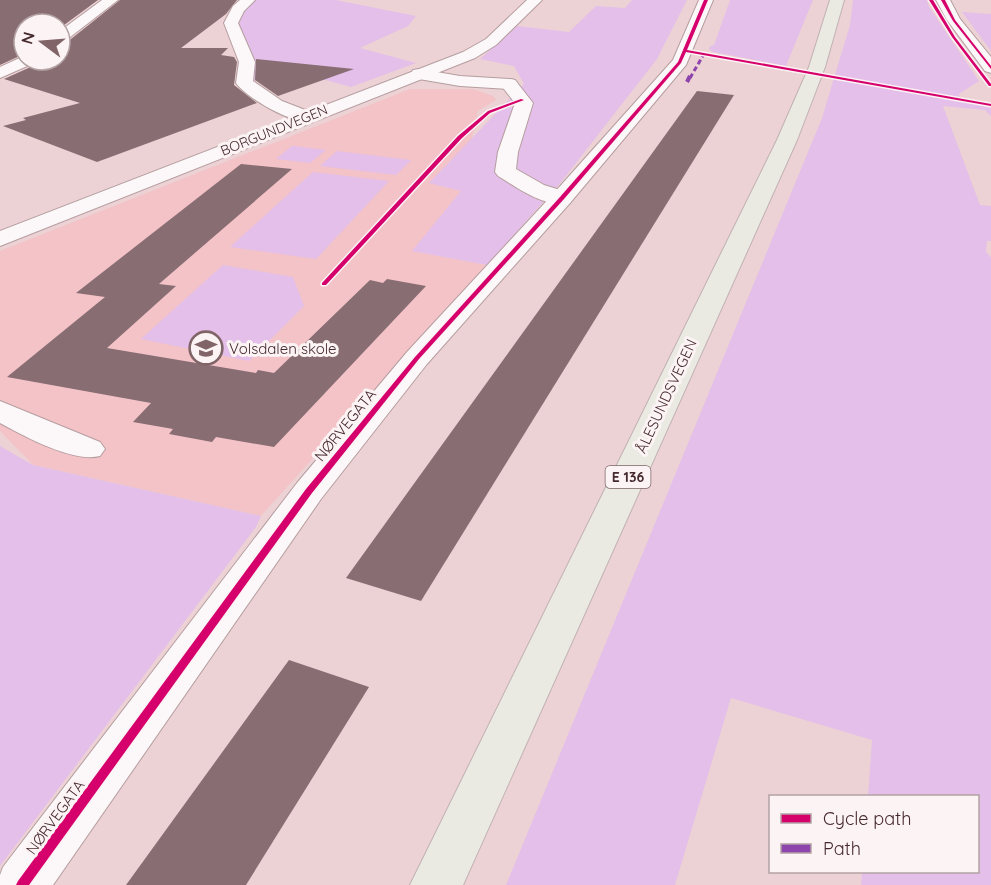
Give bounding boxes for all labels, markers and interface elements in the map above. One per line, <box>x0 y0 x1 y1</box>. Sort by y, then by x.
north arrow <box>12 12 72 72</box>
text: N <box>16 29 39 46</box>
street label: BORGUNDVEGEN <box>218 100 330 160</box>
school or university icon: Volsdalen skole <box>188 330 224 366</box>
street label: ÅLESUNDSVEGEN <box>631 336 701 456</box>
place label: Volsdalen skole <box>229 339 336 358</box>
street label: NØRVEGATA <box>310 385 380 465</box>
road number: E 136 <box>606 466 650 488</box>
street label: NØRVEGATA <box>22 776 89 858</box>
legend <box>769 795 979 873</box>
text: Cycle path <box>823 807 911 830</box>
text: Path <box>823 837 861 860</box>

